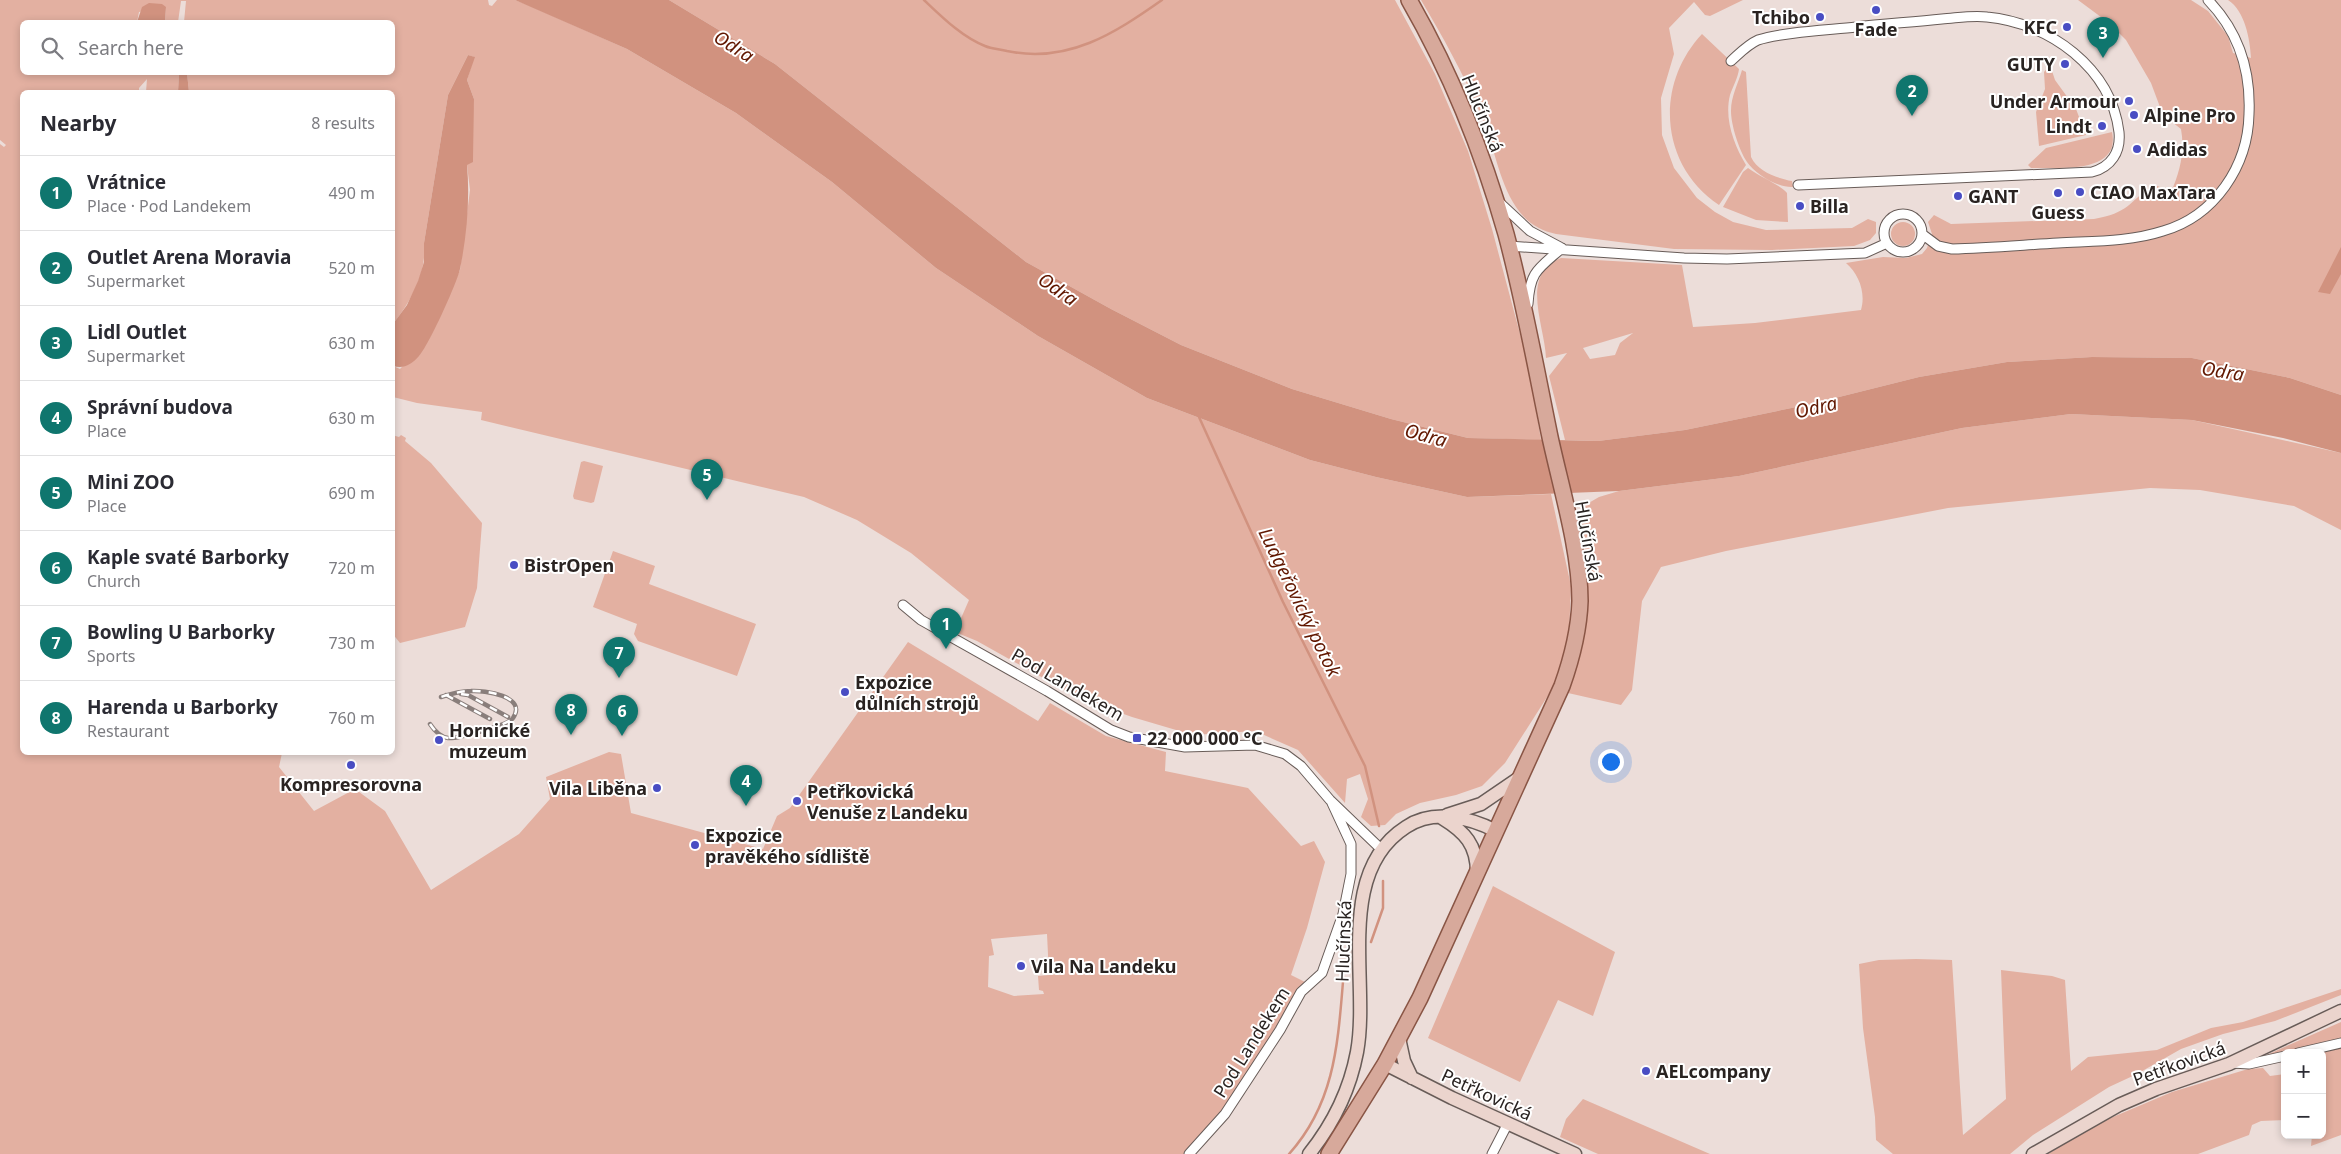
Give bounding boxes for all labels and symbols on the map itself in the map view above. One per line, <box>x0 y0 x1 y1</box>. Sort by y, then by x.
marker: Fade <box>1870 4 1882 16</box>
place label: Tchibo <box>1752 5 1810 29</box>
marker: Tchibo <box>1814 11 1826 23</box>
place label: KFC <box>2024 15 2057 39</box>
place label: Fade <box>1855 17 1897 41</box>
pin: 3 <box>2087 17 2119 58</box>
marker: KFC <box>2061 21 2073 33</box>
water label: Odra <box>709 24 759 68</box>
place label: GUTY <box>2007 52 2056 76</box>
marker: GUTY <box>2059 58 2071 70</box>
street label: Hlučínská <box>1457 71 1509 155</box>
pin: 2 <box>1896 75 1928 116</box>
place label: Under Armour <box>1990 89 2119 113</box>
marker: Under Armour <box>2123 95 2135 107</box>
place label: Alpine Pro <box>2144 103 2236 127</box>
marker: Alpine Pro <box>2128 109 2140 121</box>
place label: Lindt <box>2046 114 2092 138</box>
marker: Lindt <box>2096 120 2108 132</box>
place label: Adidas <box>2147 137 2207 161</box>
marker: Adidas <box>2131 143 2143 155</box>
place label: CIAO MaxTara <box>2090 180 2216 204</box>
place label: GANT <box>1968 184 2019 208</box>
marker: CIAO MaxTara <box>2074 186 2086 198</box>
marker: Guess <box>2052 187 2064 199</box>
marker: GANT <box>1952 190 1964 202</box>
place label: Billa <box>1810 194 1849 218</box>
marker: Billa <box>1794 200 1806 212</box>
place label: Guess <box>2031 200 2085 224</box>
water label: Odra <box>1033 266 1083 312</box>
water label: Odra <box>2200 355 2246 387</box>
water label: Odra <box>1792 389 1840 424</box>
water label: Odra <box>1402 417 1450 453</box>
pin: 5 <box>691 459 723 500</box>
street label: Hlučínská <box>1570 499 1608 583</box>
water label: Ludgeřovický potok <box>1253 523 1348 681</box>
place label: BistrOpen <box>524 553 614 577</box>
marker: BistrOpen <box>508 559 520 571</box>
pin: 1 <box>930 608 962 649</box>
pin: 7 <box>603 637 635 678</box>
street label: Pod Landekem <box>1007 642 1129 726</box>
place label: Expozice důlních strojů <box>855 670 979 715</box>
marker: Expozice důlních strojů <box>839 686 851 698</box>
pin: 8 <box>555 694 587 735</box>
pin: 6 <box>606 695 638 736</box>
place label: Hornické muzeum <box>449 718 530 763</box>
place label: 22 000 000 °C <box>1147 726 1263 750</box>
marker: 22 000 000 °C <box>1131 732 1143 744</box>
marker: Hornické muzeum <box>433 734 445 746</box>
your location <box>1598 749 1624 775</box>
marker: Kompresorovna <box>345 759 357 771</box>
pin: 4 <box>730 765 762 806</box>
place label: Kompresorovna <box>280 772 422 796</box>
place label: Vila Liběna <box>549 776 647 800</box>
place label: Petřkovická Venuše z Landeku <box>807 779 968 824</box>
marker: Vila Liběna <box>651 782 663 794</box>
marker: Petřkovická Venuše z Landeku <box>791 795 803 807</box>
place label: Expozice pravěkého sídliště <box>705 823 870 868</box>
marker: Expozice pravěkého sídliště <box>689 839 701 851</box>
street label: Hlučínská <box>1330 900 1356 982</box>
place label: Vila Na Landeku <box>1031 954 1177 978</box>
marker: Vila Na Landeku <box>1015 960 1027 972</box>
street label: Pod Landekem <box>1207 982 1295 1102</box>
street label: Petřkovická <box>2129 1035 2229 1091</box>
place label: AELcompany <box>1656 1059 1772 1083</box>
street label: Petřkovická <box>1438 1063 1536 1125</box>
marker: AELcompany <box>1640 1065 1652 1077</box>

